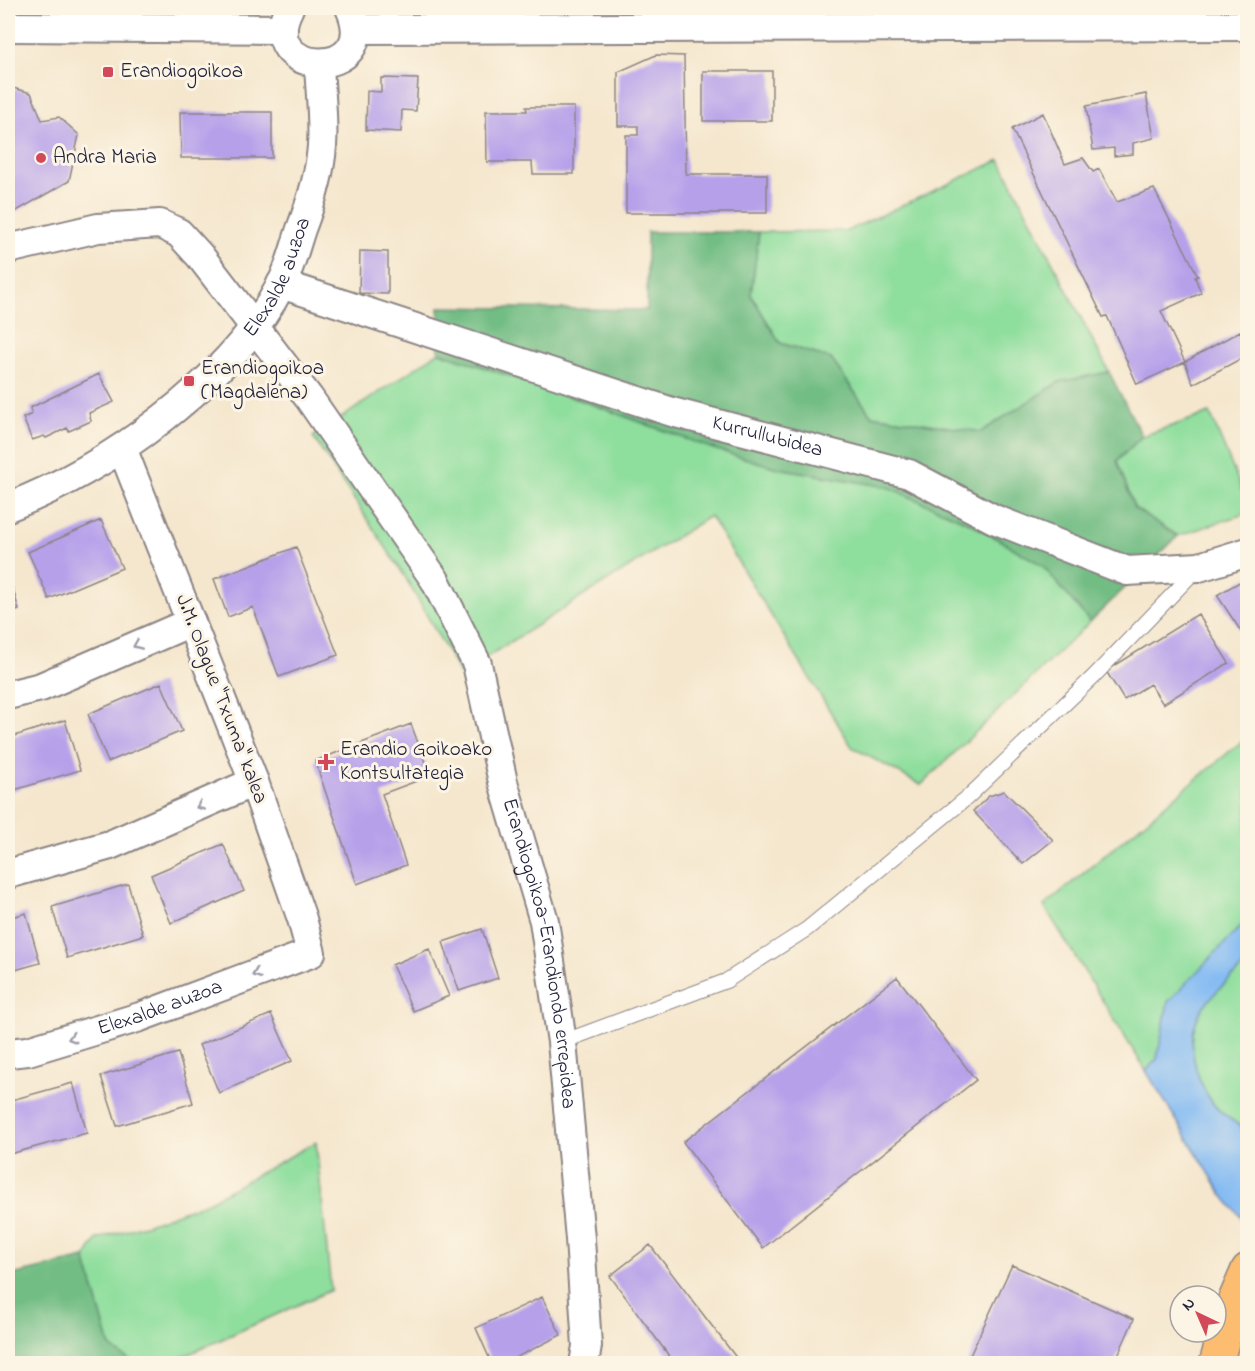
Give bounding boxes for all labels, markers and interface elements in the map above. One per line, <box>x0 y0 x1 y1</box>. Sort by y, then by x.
place label: Erandiogoikoa <box>120 57 243 89</box>
marker: Erandiogoikoa <box>101 65 115 79</box>
place label: Andra Maria <box>53 143 157 173</box>
marker: Andra Maria <box>34 151 48 165</box>
street label: Elexalde auzoa <box>236 213 319 344</box>
place label: Erandiogoikoa (Magdalena) <box>201 354 324 410</box>
marker: Erandiogoikoa (Magdalena) <box>182 374 196 388</box>
street label: Kurrullubidea <box>709 408 826 466</box>
street label: J.M. Olague "Txuma" kalea <box>165 590 275 809</box>
one-way arrow <box>133 638 144 650</box>
place label: Erandio Goikoako Kontsultategia <box>340 735 492 791</box>
marker: Erandio Goikoako Kontsultategia <box>317 753 335 771</box>
street label: Erandiogoikoa-Erandiondo errepidea <box>494 795 583 1110</box>
one-way arrow <box>196 799 207 811</box>
one-way arrow <box>252 967 263 979</box>
street label: Elexalde auzoa <box>94 972 227 1044</box>
one-way arrow <box>67 1031 78 1043</box>
north arrow <box>1168 1284 1228 1344</box>
text: N <box>1177 1292 1201 1317</box>

